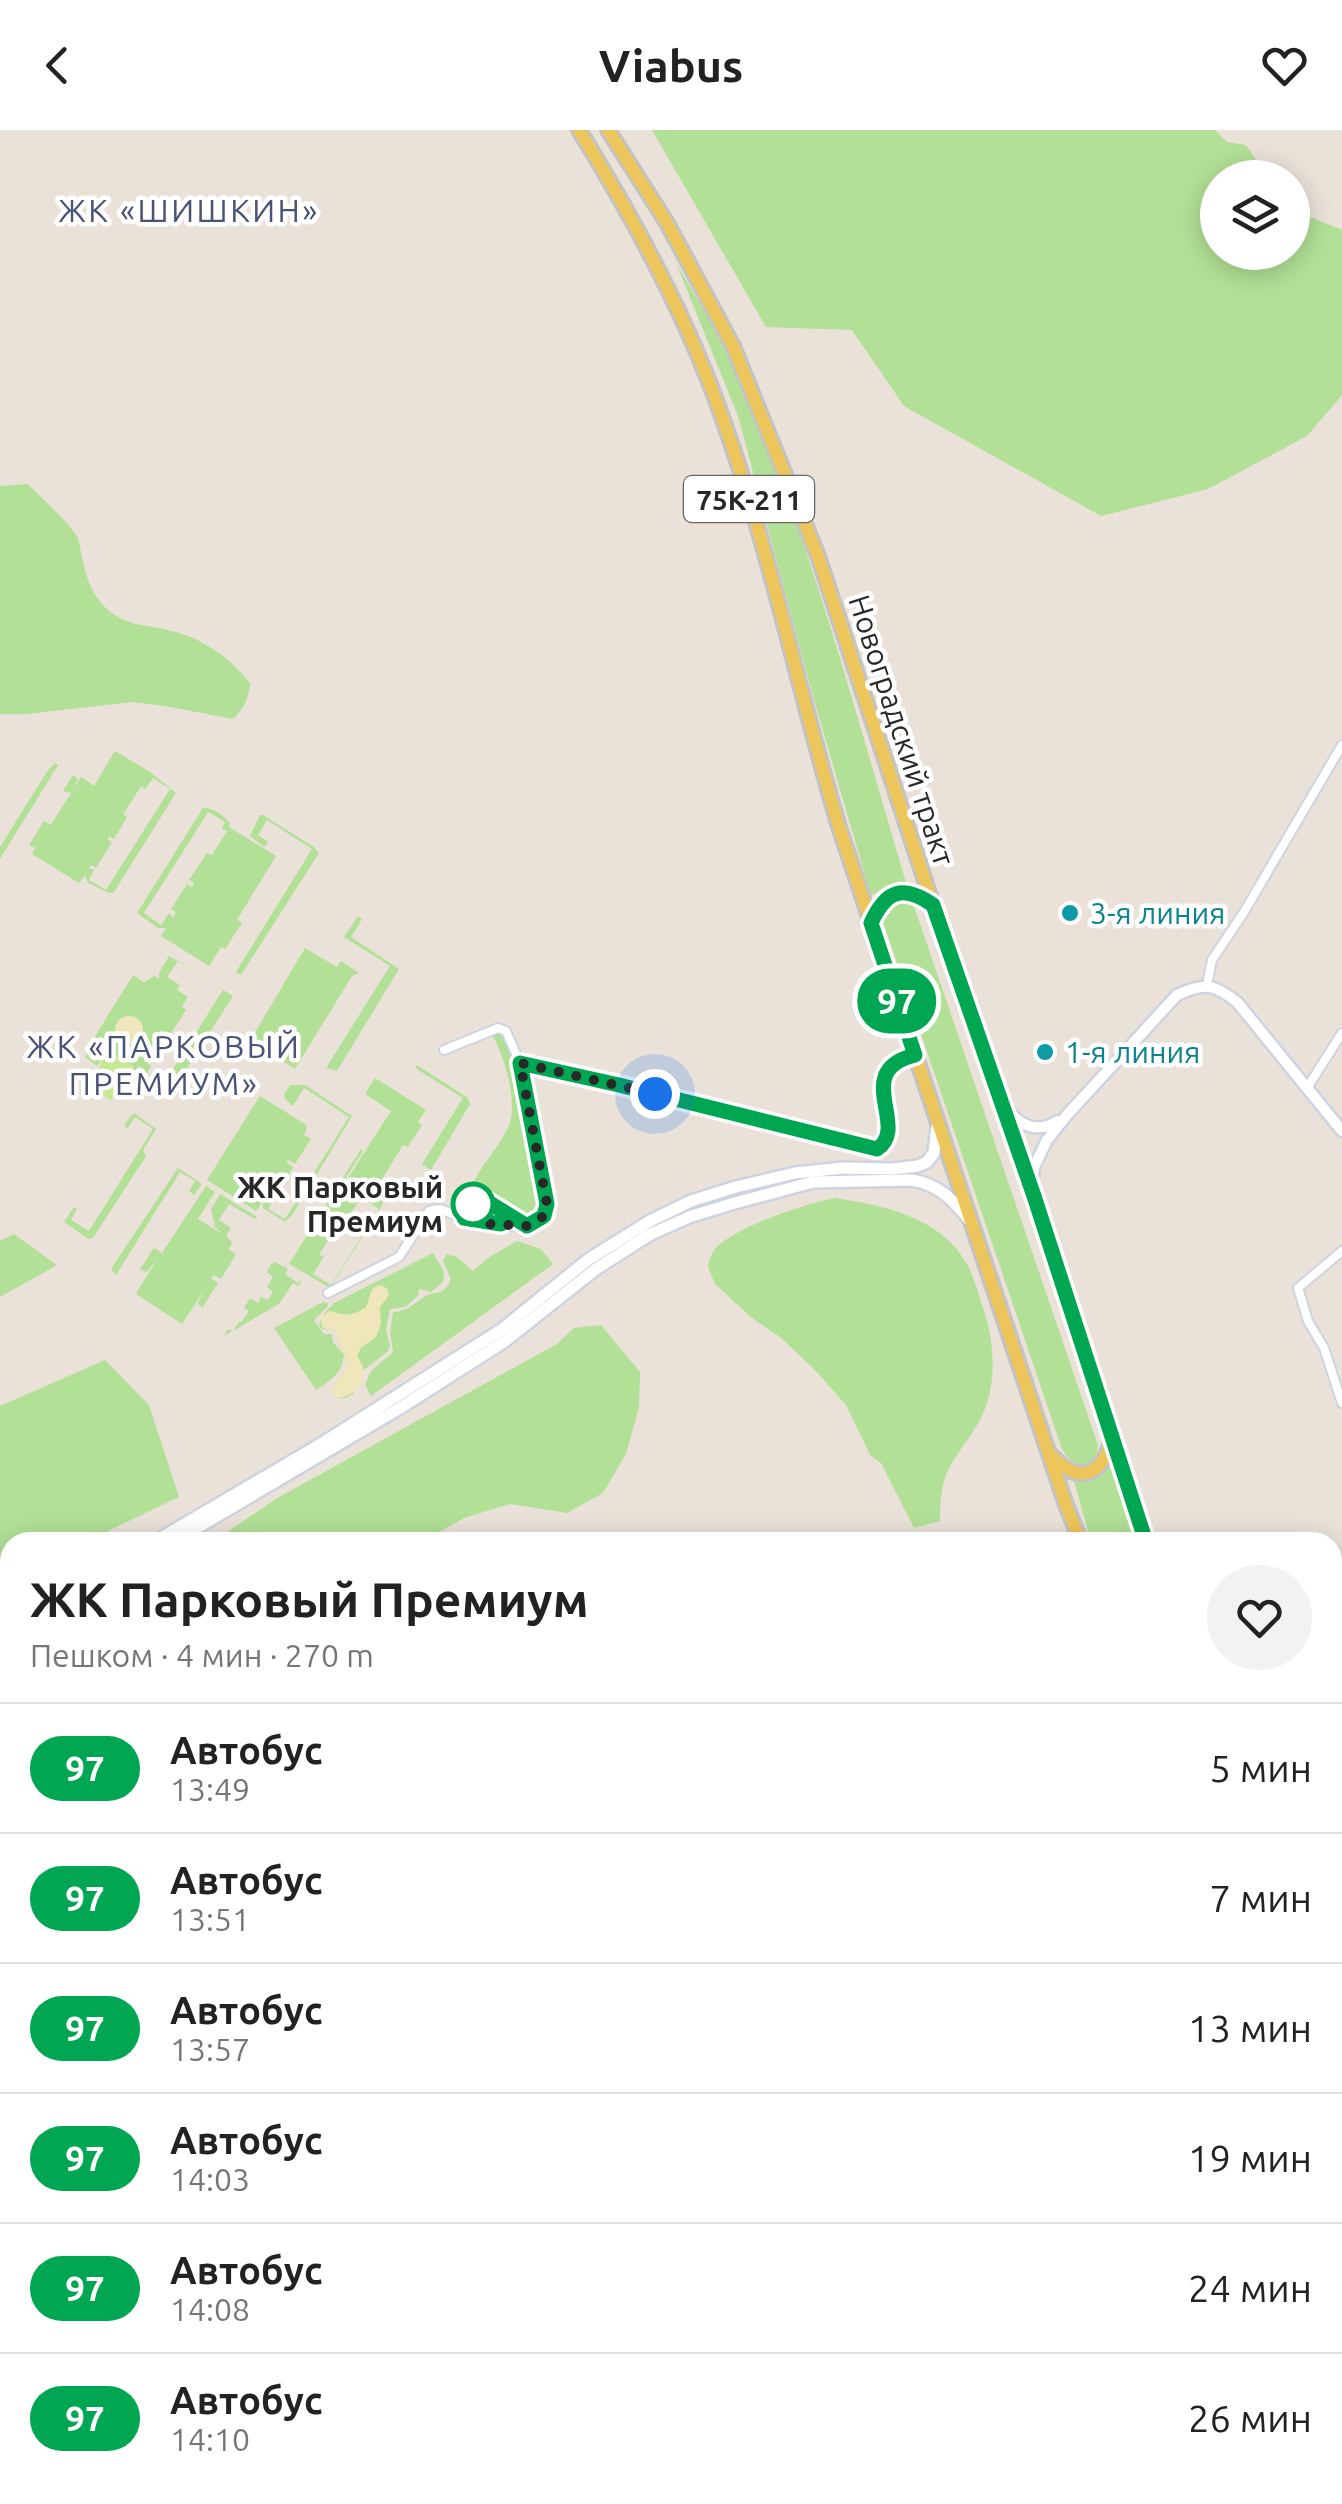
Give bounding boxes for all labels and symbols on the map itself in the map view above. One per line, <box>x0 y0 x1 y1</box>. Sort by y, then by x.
district label: ЖК «ШИШКИН» <box>58 192 320 228</box>
road number: 75К-211 <box>684 476 814 522</box>
street label: Новоградский тракт <box>842 591 962 869</box>
place label: 3-я линия <box>1090 896 1225 930</box>
marker: 3-я линия <box>1059 902 1081 924</box>
line badge: 97 <box>852 968 942 1034</box>
district label: ЖК «ПАРКОВЫЙ ПРЕМИУМ» <box>27 1028 301 1101</box>
place label: 1-я линия <box>1065 1035 1200 1069</box>
marker: 1-я линия <box>1034 1041 1056 1063</box>
your location <box>630 1069 680 1119</box>
place label: ЖК Парковый Премиум <box>237 1170 443 1238</box>
marker: ЖК Парковый Премиум <box>452 1183 494 1225</box>

